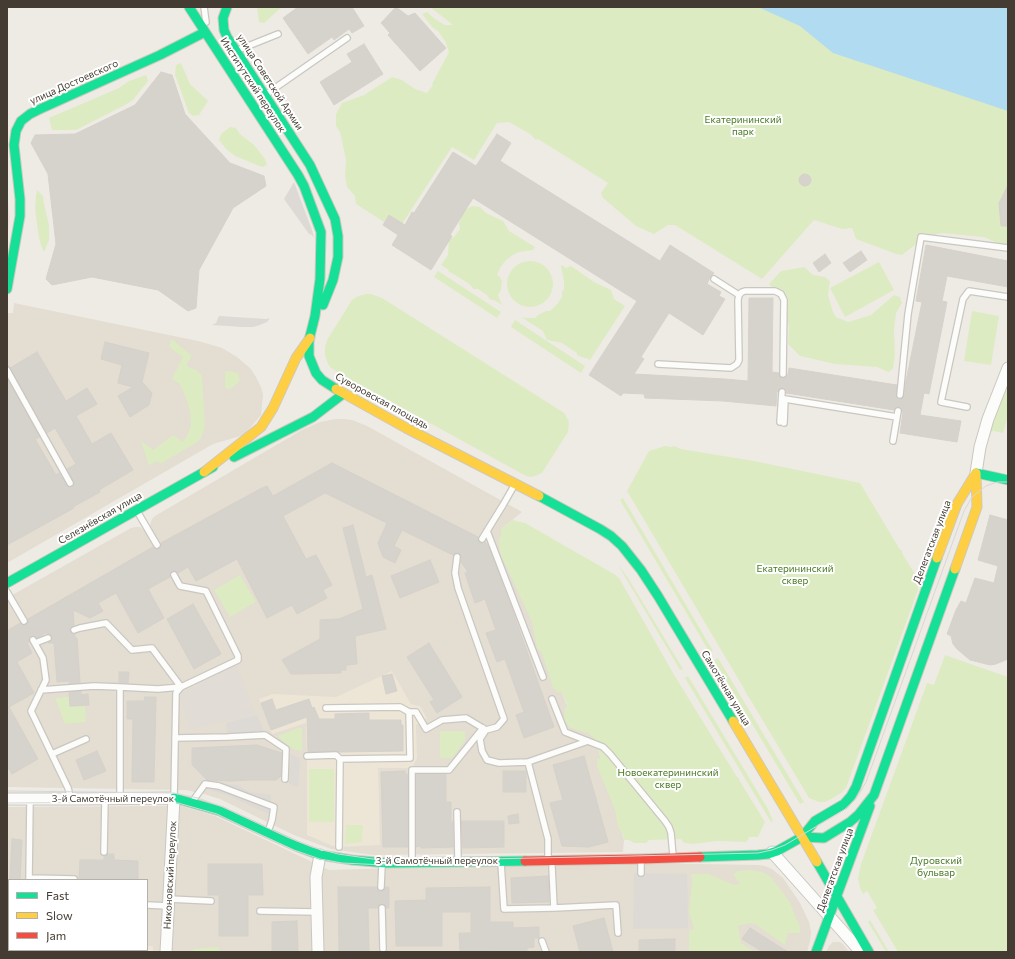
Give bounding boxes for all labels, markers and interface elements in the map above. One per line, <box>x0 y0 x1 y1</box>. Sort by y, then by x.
street label: улица Советской Армии <box>234 32 306 132</box>
street label: Институтский переулок <box>218 35 288 135</box>
street label: улица Достоевского <box>28 57 120 107</box>
park label: Екатерининский парк <box>705 114 781 138</box>
street label: Суворовская площадь <box>333 370 431 432</box>
street label: Селезнёвская улица <box>56 489 144 547</box>
street label: Делегатская улица <box>911 499 953 585</box>
park label: Екатерининский сквер <box>757 563 833 586</box>
street label: Самотёчная улица <box>699 648 753 728</box>
park label: Новоекатерининский сквер <box>618 767 718 790</box>
street label: 3-й Самотёчный переулок <box>52 793 174 805</box>
street label: Никоновский переулок <box>161 820 179 930</box>
street label: Делегатская улица <box>814 826 856 914</box>
street label: 3-й Самотёчный переулок <box>376 855 498 867</box>
park label: Дуровский бульвар <box>910 855 962 878</box>
legend <box>8 879 148 951</box>
text: Fast <box>46 888 69 902</box>
text: Slow <box>46 908 73 922</box>
text: Jam <box>46 928 66 942</box>

